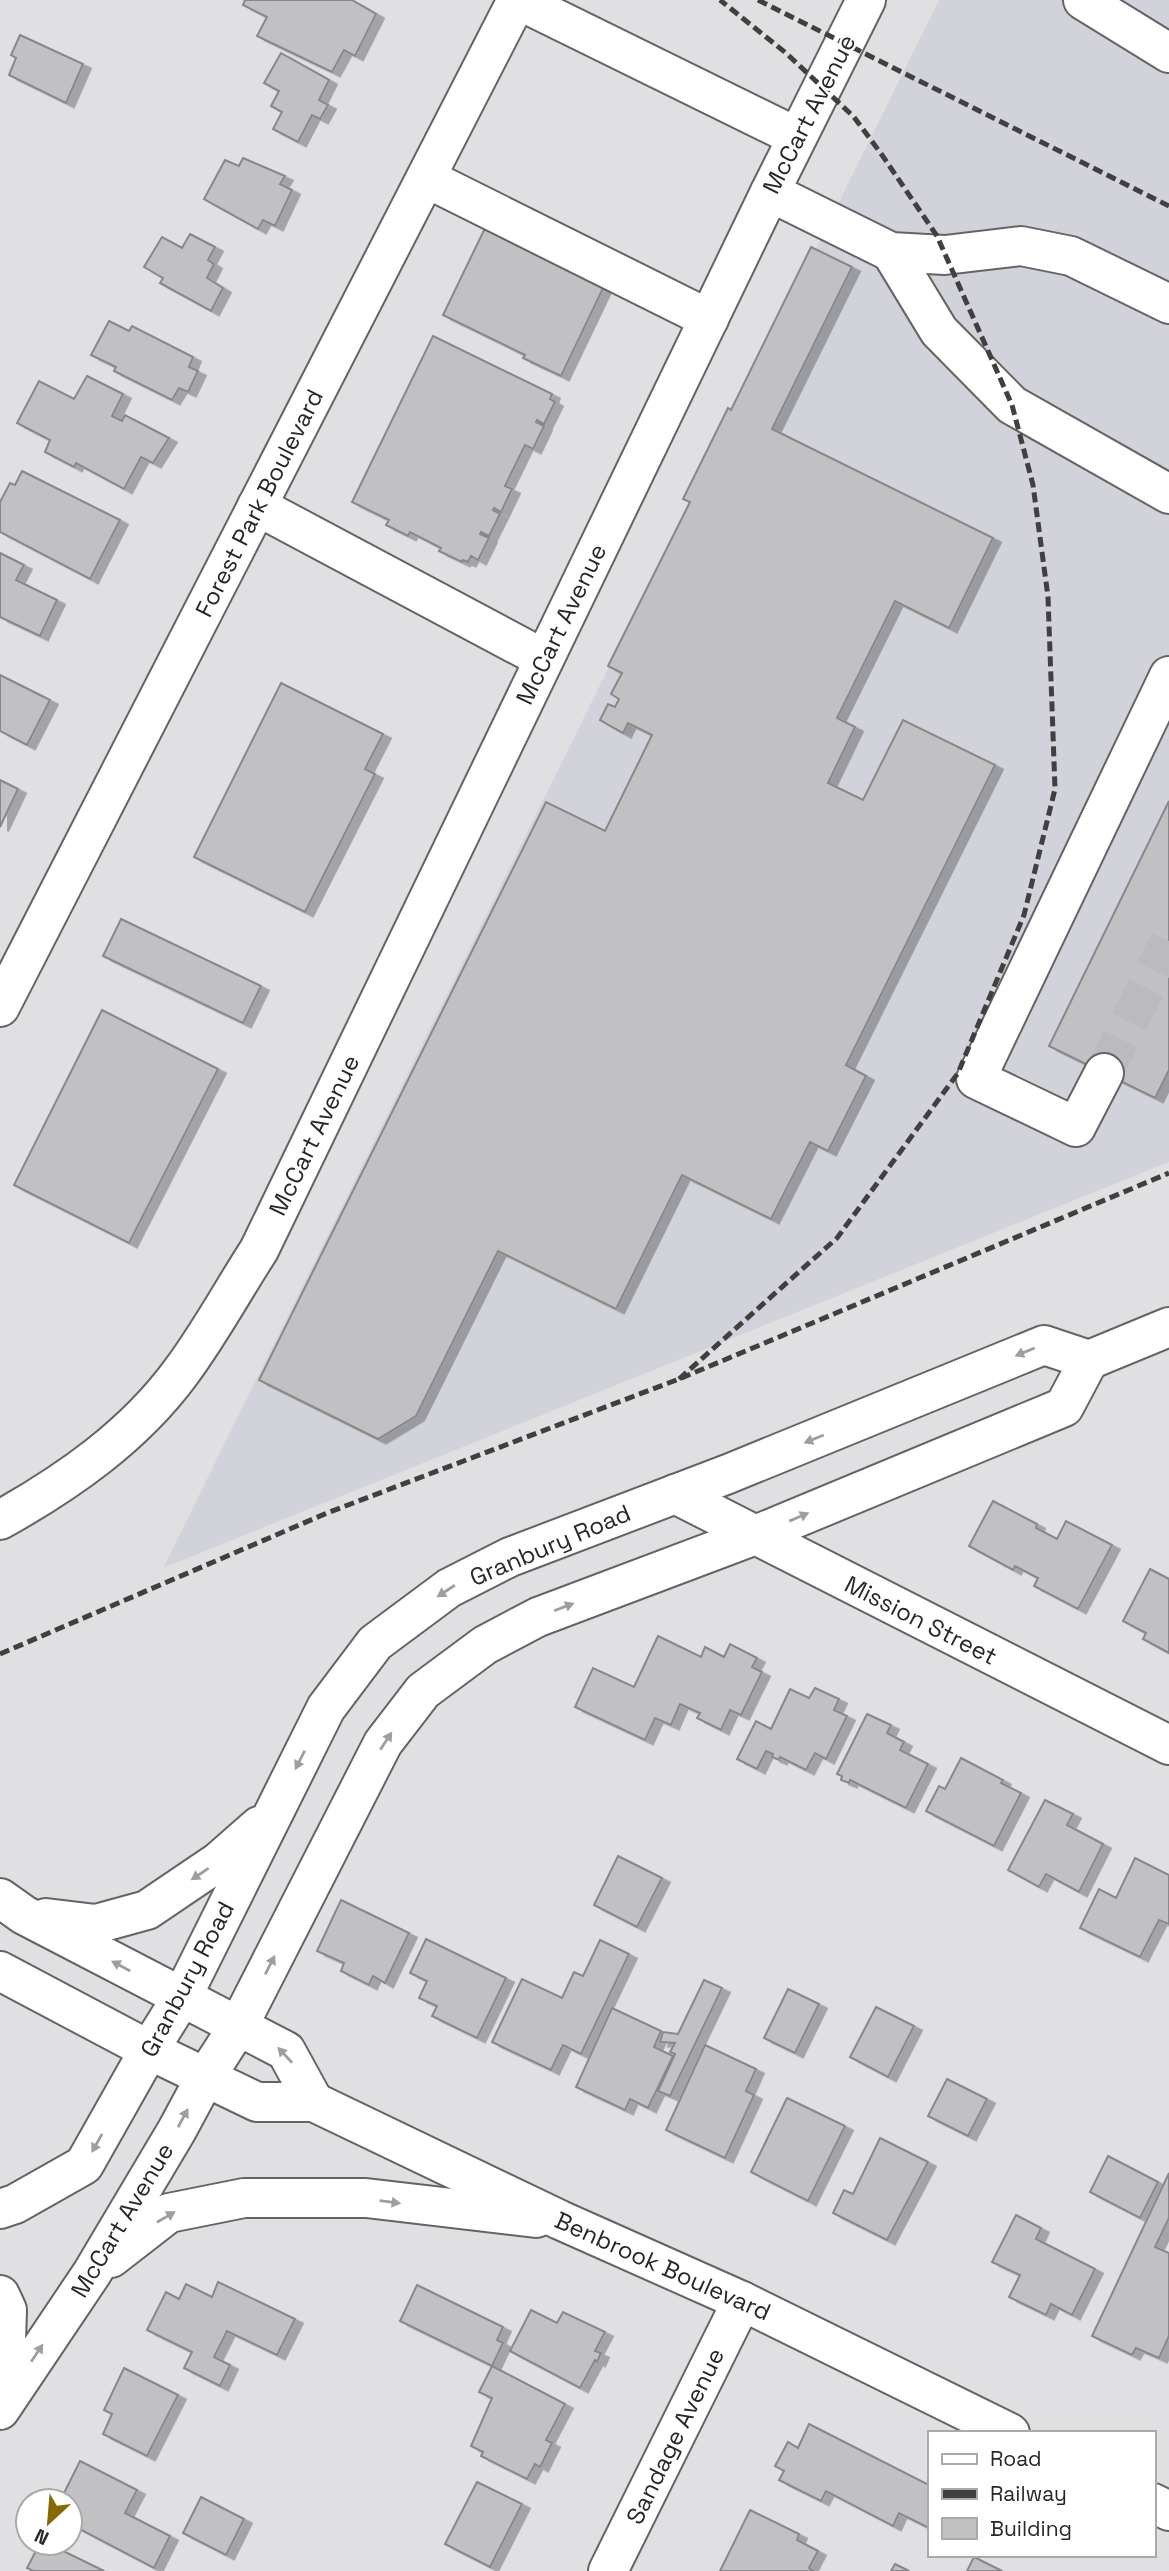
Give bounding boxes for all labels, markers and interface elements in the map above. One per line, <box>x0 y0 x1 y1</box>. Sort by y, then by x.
street label: McCart Avenue <box>755 29 863 199</box>
street label: Forest Park Boulevard <box>188 384 330 622</box>
street label: McCart Avenue <box>509 539 613 709</box>
street label: McCart Avenue <box>262 1050 366 1220</box>
one-way arrow <box>1014 1347 1035 1358</box>
one-way arrow <box>804 1433 825 1444</box>
street label: Granbury Road <box>465 1497 635 1593</box>
one-way arrow <box>789 1511 810 1522</box>
street label: Mission Street <box>840 1568 1002 1672</box>
one-way arrow <box>436 1584 456 1597</box>
one-way arrow <box>553 1601 574 1612</box>
one-way arrow <box>379 1732 393 1750</box>
one-way arrow <box>294 1750 306 1770</box>
one-way arrow <box>191 1867 209 1881</box>
street label: Granbury Road <box>133 1896 241 2062</box>
one-way arrow <box>264 1955 275 1975</box>
one-way arrow <box>111 1960 131 1972</box>
one-way arrow <box>277 2046 293 2064</box>
one-way arrow <box>178 2108 189 2128</box>
one-way arrow <box>91 2133 103 2153</box>
street label: McCart Avenue <box>64 2137 180 2303</box>
one-way arrow <box>379 2196 401 2207</box>
street label: Benbrook Boulevard <box>550 2204 776 2328</box>
one-way arrow <box>156 2211 176 2224</box>
one-way arrow <box>31 2343 44 2363</box>
street label: Sandage Avenue <box>619 2343 731 2529</box>
legend <box>928 2431 1155 2557</box>
text: Road <box>990 2445 1042 2472</box>
text: Railway <box>990 2480 1067 2507</box>
north arrow <box>14 2487 84 2557</box>
text: Building <box>990 2515 1072 2542</box>
text: N <box>31 2523 53 2551</box>

